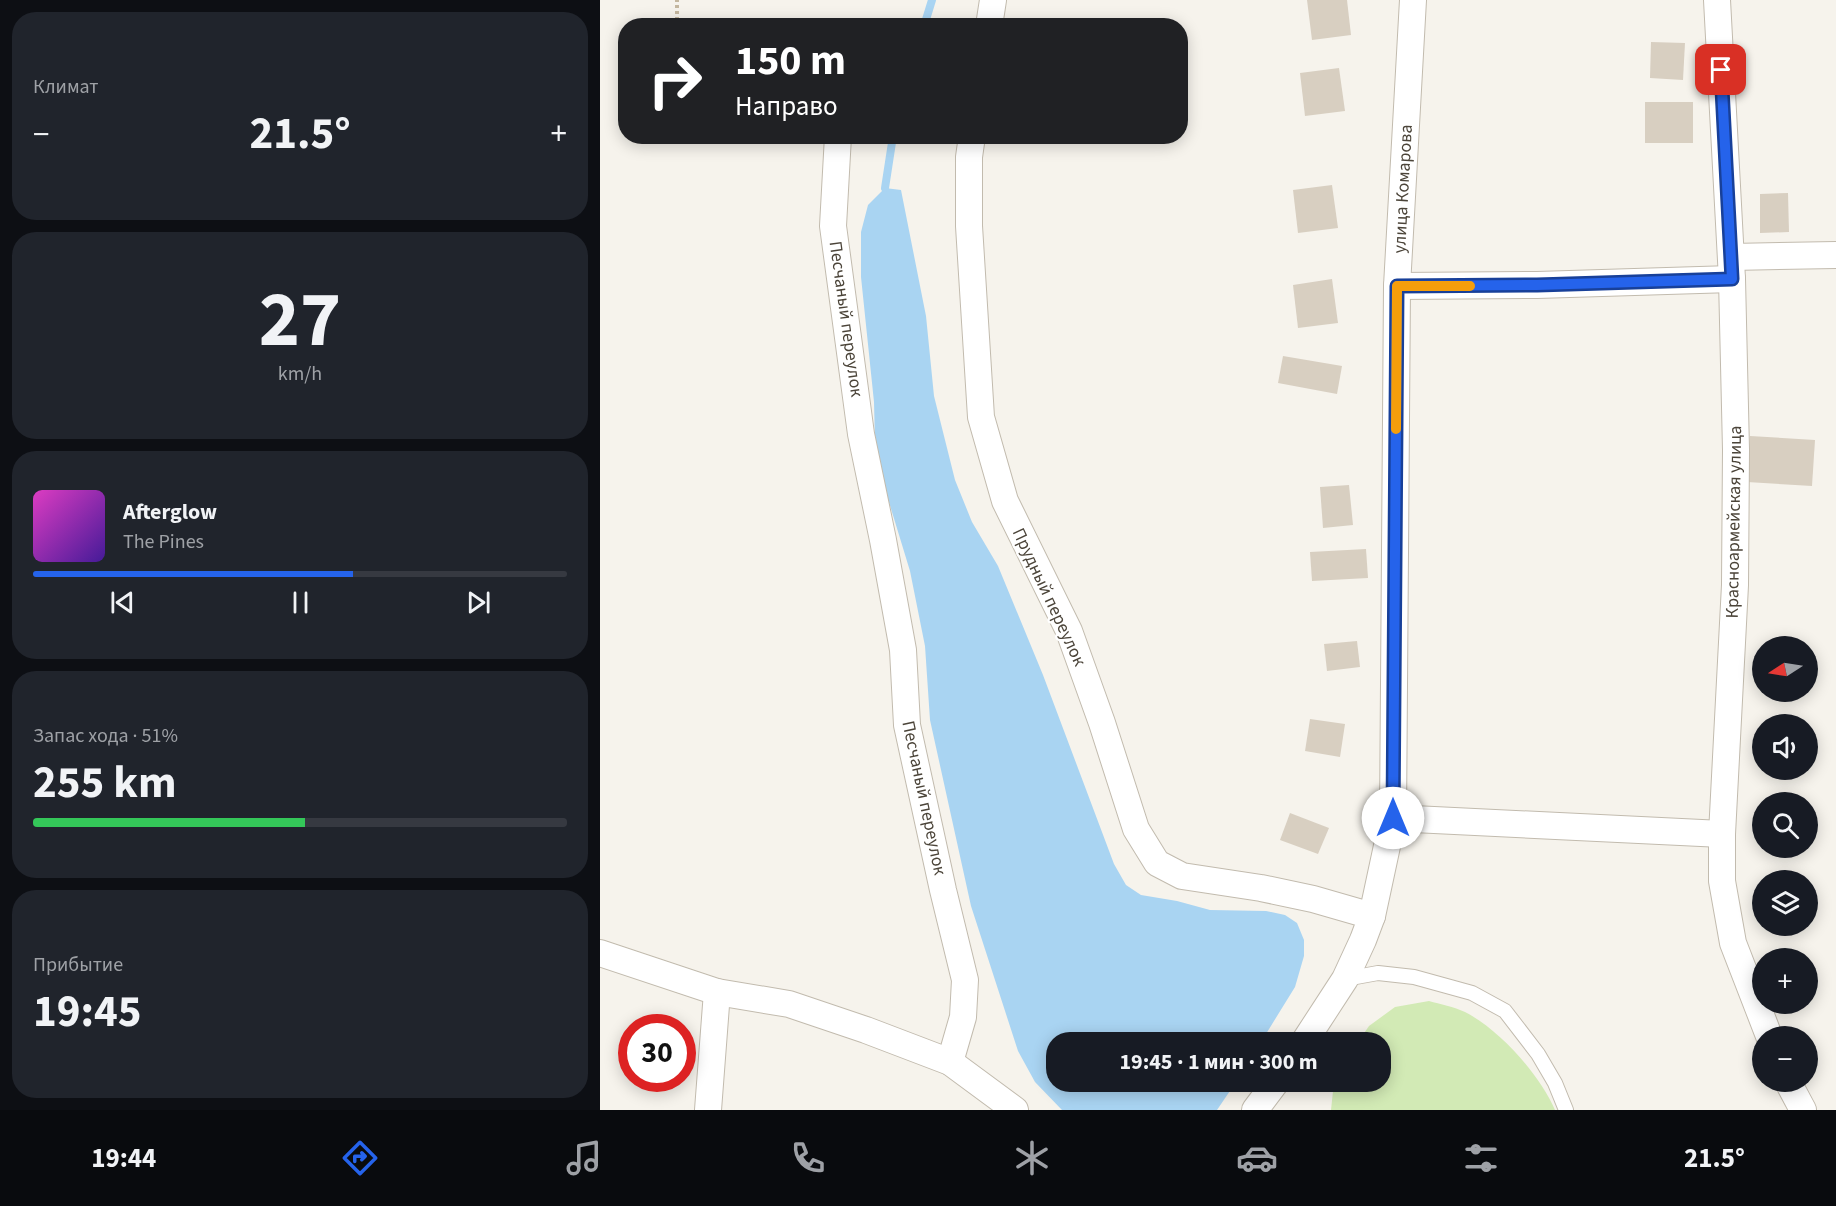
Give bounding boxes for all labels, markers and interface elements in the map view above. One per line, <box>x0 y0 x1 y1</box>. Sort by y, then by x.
text: 150 m <box>735 31 846 91</box>
icon: right <box>636 42 714 120</box>
pin <box>1695 44 1746 95</box>
icon: arrive <box>1704 53 1737 86</box>
text: Климат <box>33 73 99 101</box>
text: Направо <box>735 87 838 126</box>
text: 21.5° <box>249 102 351 166</box>
text: − <box>33 111 49 158</box>
text: + <box>551 111 567 158</box>
street label: улица Комарова <box>1387 124 1419 254</box>
street label: Песчаный переулок <box>823 239 869 399</box>
text: 27 <box>259 265 341 376</box>
text: km/h <box>278 360 322 388</box>
street label: Красноармейская улица <box>1720 425 1748 619</box>
text: Afterglow <box>123 496 217 528</box>
street label: Прудный переулок <box>1006 524 1092 670</box>
text: The Pines <box>123 528 204 556</box>
icon: previous <box>106 586 139 619</box>
icon: pause <box>284 586 317 619</box>
icon: next <box>462 586 495 619</box>
north arrow <box>1752 636 1818 702</box>
map controls <box>1752 636 1818 1092</box>
button: sound <box>1752 714 1818 780</box>
street label: Песчаный переулок <box>895 718 953 878</box>
text: Запас хода · 51% <box>33 722 178 750</box>
text: 255 km <box>33 751 177 815</box>
position arrow <box>1361 786 1425 850</box>
button: search <box>1752 792 1818 858</box>
button: layers <box>1752 870 1818 936</box>
button: + <box>1752 948 1818 1014</box>
text: Прибытие <box>33 951 123 979</box>
text: 19:45 <box>33 980 142 1044</box>
speed limit sign: 30 <box>618 1014 696 1092</box>
button: − <box>1752 1026 1818 1092</box>
text: 19:45 · 1 мин · 300 m <box>1119 1046 1318 1078</box>
icon: directions <box>339 1137 381 1179</box>
icon: music <box>563 1137 605 1179</box>
icon: phone <box>787 1137 829 1179</box>
icon: climate <box>1011 1137 1053 1179</box>
icon: car <box>1236 1137 1278 1179</box>
icon: filters <box>1460 1137 1502 1179</box>
text: 19:44 <box>91 1139 156 1178</box>
text: 21.5° <box>1684 1139 1745 1178</box>

